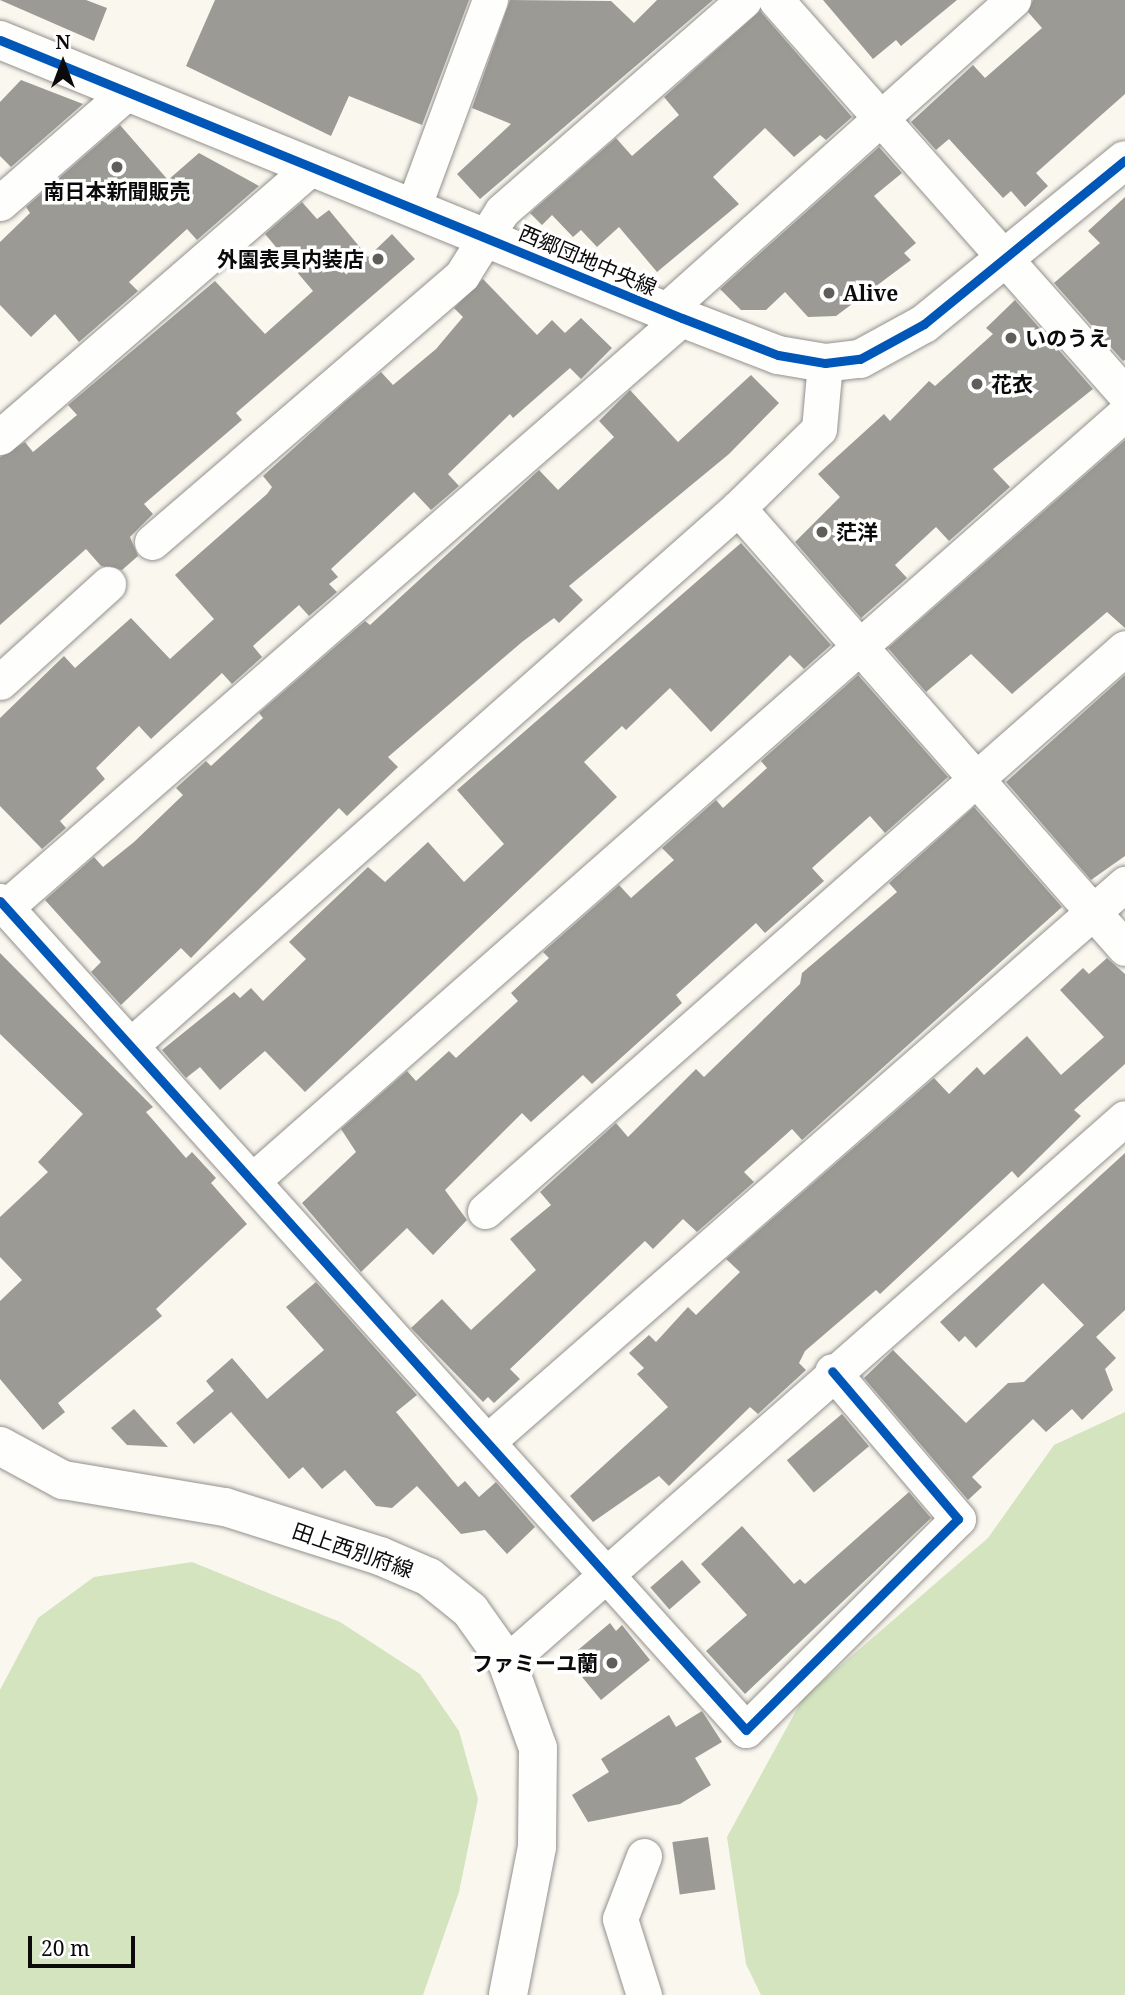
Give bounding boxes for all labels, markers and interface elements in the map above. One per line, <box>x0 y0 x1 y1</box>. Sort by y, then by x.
north arrow <box>28 28 98 98</box>
text: N <box>56 29 70 55</box>
marker: 南日本新聞販売 <box>109 159 125 175</box>
place label: 南日本新聞販売 <box>44 178 190 204</box>
street label: 西郷団地中央線 <box>515 220 661 300</box>
place label: 外園表具内装店 <box>217 246 364 272</box>
marker: 外園表具内装店 <box>370 251 386 267</box>
place label: Alive <box>843 280 898 306</box>
marker: Alive <box>821 285 837 301</box>
place label: いのうえ <box>1025 325 1109 351</box>
marker: いのうえ <box>1003 330 1019 346</box>
place label: 花衣 <box>991 371 1033 397</box>
marker: 花衣 <box>969 376 985 392</box>
place label: 茫洋 <box>836 519 878 545</box>
marker: 茫洋 <box>814 524 830 540</box>
street label: 田上西別府線 <box>289 1518 417 1582</box>
place label: ファミーユ蘭 <box>472 1650 598 1676</box>
marker: ファミーユ蘭 <box>604 1655 620 1671</box>
scale bar <box>32 1922 138 1966</box>
text: 20 m <box>41 1934 90 1962</box>

